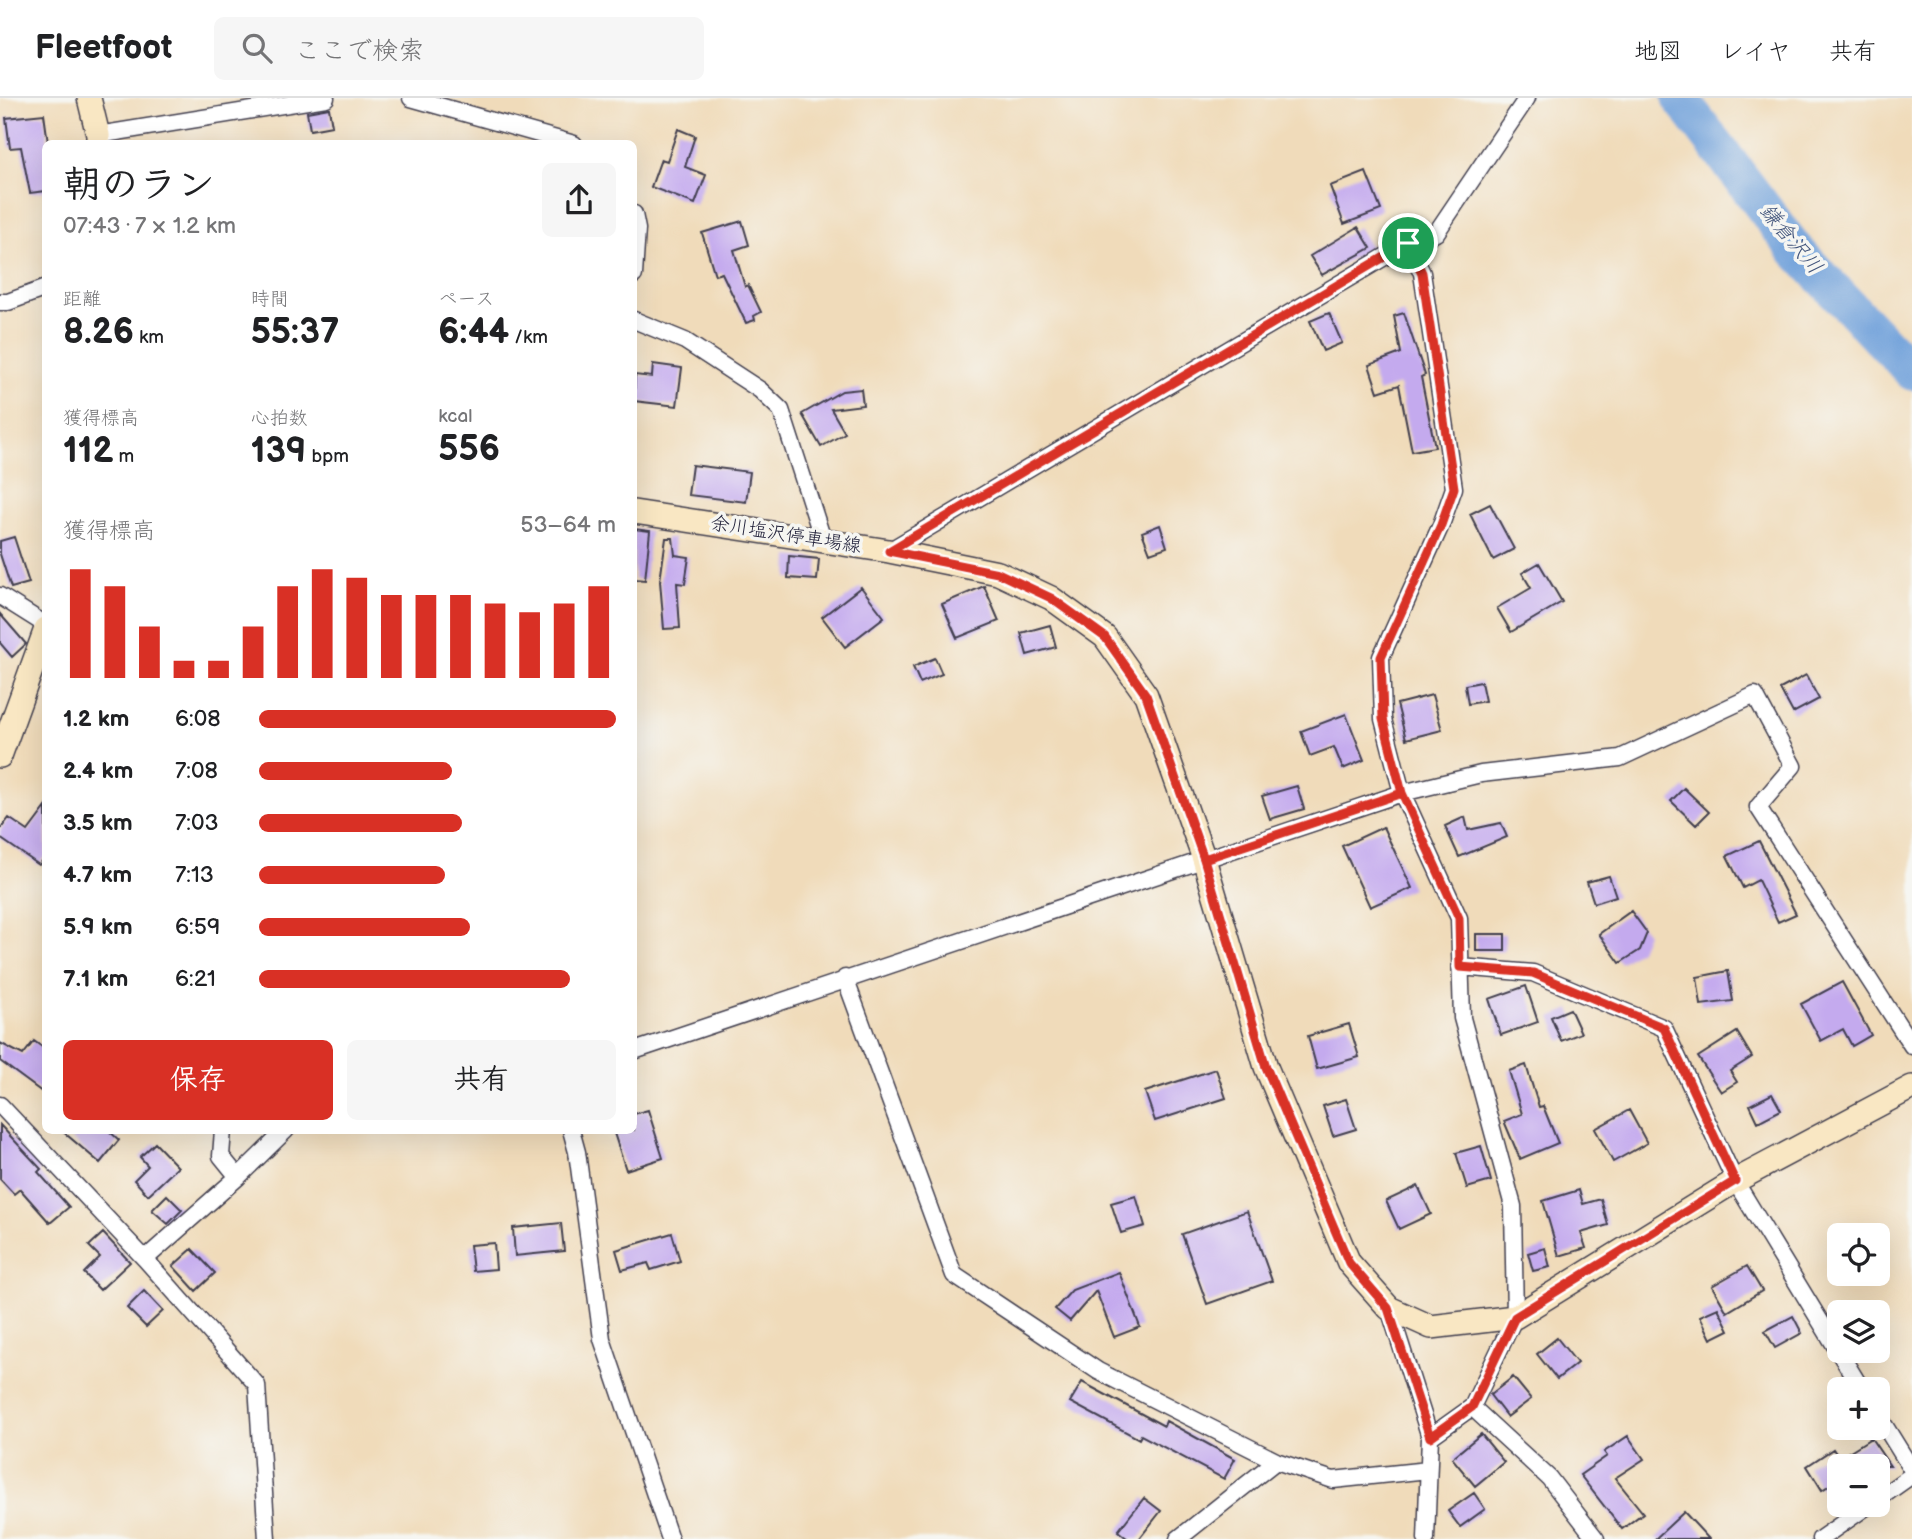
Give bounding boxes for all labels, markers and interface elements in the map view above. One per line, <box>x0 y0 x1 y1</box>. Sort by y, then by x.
search box <box>214 17 704 80</box>
text: Fleetfoot <box>35 28 172 68</box>
icon: search <box>238 29 276 67</box>
text: ここで検索 <box>294 36 424 67</box>
text: 地図 <box>1634 37 1682 66</box>
text: レイヤ <box>1720 37 1791 66</box>
text: 共有 <box>1829 37 1877 66</box>
text: 朝のラン <box>63 163 215 208</box>
button: share <box>542 163 616 237</box>
water label: 鎌倉沢川 <box>1754 199 1828 279</box>
text: 07:43 · 7 × 1.2 km <box>63 212 236 240</box>
pin <box>1378 213 1438 273</box>
icon: arrive <box>1389 224 1427 262</box>
text: 距離 <box>63 288 101 311</box>
text: 時間 <box>251 288 289 311</box>
text: ペース <box>438 288 494 311</box>
text: 8.26 <box>63 311 134 354</box>
text: 55:37 <box>251 311 339 354</box>
text: 6:44 <box>438 311 509 354</box>
text: km <box>134 326 164 349</box>
text: /km <box>509 326 548 349</box>
text: kcal <box>438 405 472 428</box>
text: 獲得標高 <box>63 407 139 430</box>
text: 心拍数 <box>251 407 308 430</box>
text: 556 <box>438 428 500 471</box>
text: 112 <box>63 430 113 473</box>
text: 139 <box>251 430 306 473</box>
text: m <box>113 445 134 468</box>
text: bpm <box>306 445 349 468</box>
text: 53–64 m <box>520 511 616 539</box>
street label: 余川塩沢停車場線 <box>709 512 863 558</box>
text: 獲得標高 <box>63 517 155 545</box>
text: 1.2 km <box>63 705 129 733</box>
text: 6:08 <box>175 705 221 733</box>
text: 2.4 km <box>63 757 133 785</box>
text: 7:08 <box>175 757 218 785</box>
text: 3.5 km <box>63 809 133 837</box>
text: 7:03 <box>175 809 219 837</box>
text: 4.7 km <box>63 861 132 889</box>
text: 7:13 <box>175 861 214 889</box>
text: 5.9 km <box>63 913 133 941</box>
text: 6:59 <box>175 913 220 941</box>
text: 7.1 km <box>63 965 128 993</box>
text: 6:21 <box>175 965 216 993</box>
button: 保存 <box>63 1040 333 1120</box>
button: 共有 <box>347 1040 616 1120</box>
map controls <box>1827 1223 1890 1517</box>
button: locate <box>1827 1223 1890 1286</box>
button: layers <box>1827 1300 1890 1363</box>
button: + <box>1827 1377 1890 1440</box>
button: − <box>1827 1454 1890 1517</box>

